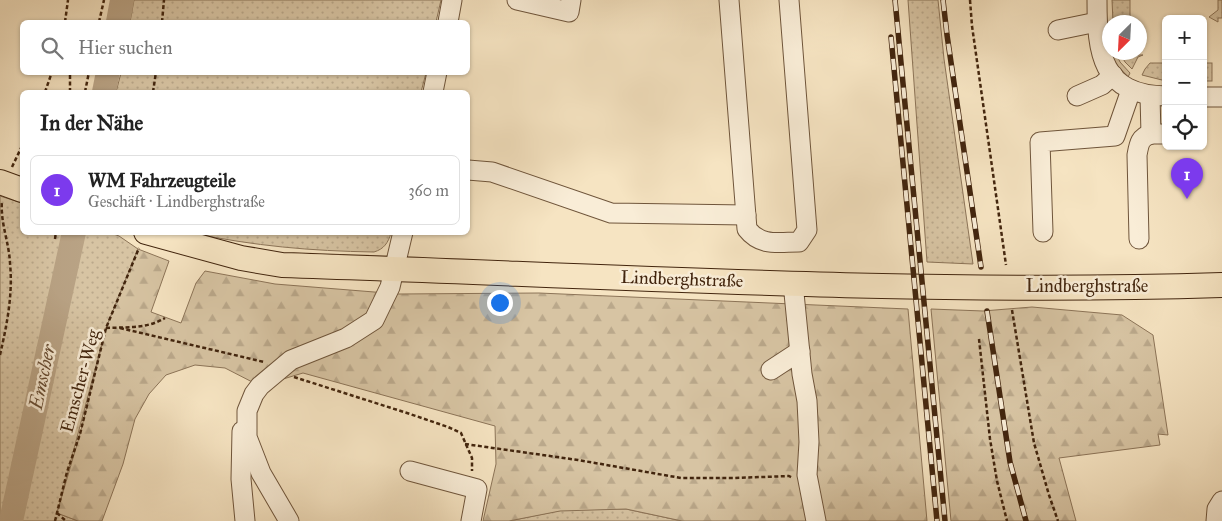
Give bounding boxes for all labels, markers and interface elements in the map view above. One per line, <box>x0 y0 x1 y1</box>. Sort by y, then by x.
north arrow <box>1102 15 1147 60</box>
map controls <box>1162 15 1207 150</box>
button: + <box>1162 15 1207 60</box>
search box <box>20 20 470 75</box>
icon: search <box>38 34 66 62</box>
text: Hier suchen <box>78 36 172 59</box>
button: − <box>1162 60 1207 105</box>
button: locate <box>1162 105 1207 150</box>
text: In der Nähe <box>40 110 143 136</box>
pin: 1 <box>1171 158 1203 199</box>
text: WM Fahrzeugteile <box>88 169 236 192</box>
text: 1 <box>54 181 60 200</box>
text: 360 m <box>408 181 449 200</box>
text: Geschäft · Lindberghstraße <box>88 192 265 211</box>
street label: Lindberghstraße <box>620 266 744 293</box>
street label: Lindberghstraße <box>1026 275 1148 298</box>
your location <box>487 290 513 316</box>
street label: Emscher-Weg <box>56 326 105 435</box>
water label: Emscher <box>24 341 60 412</box>

